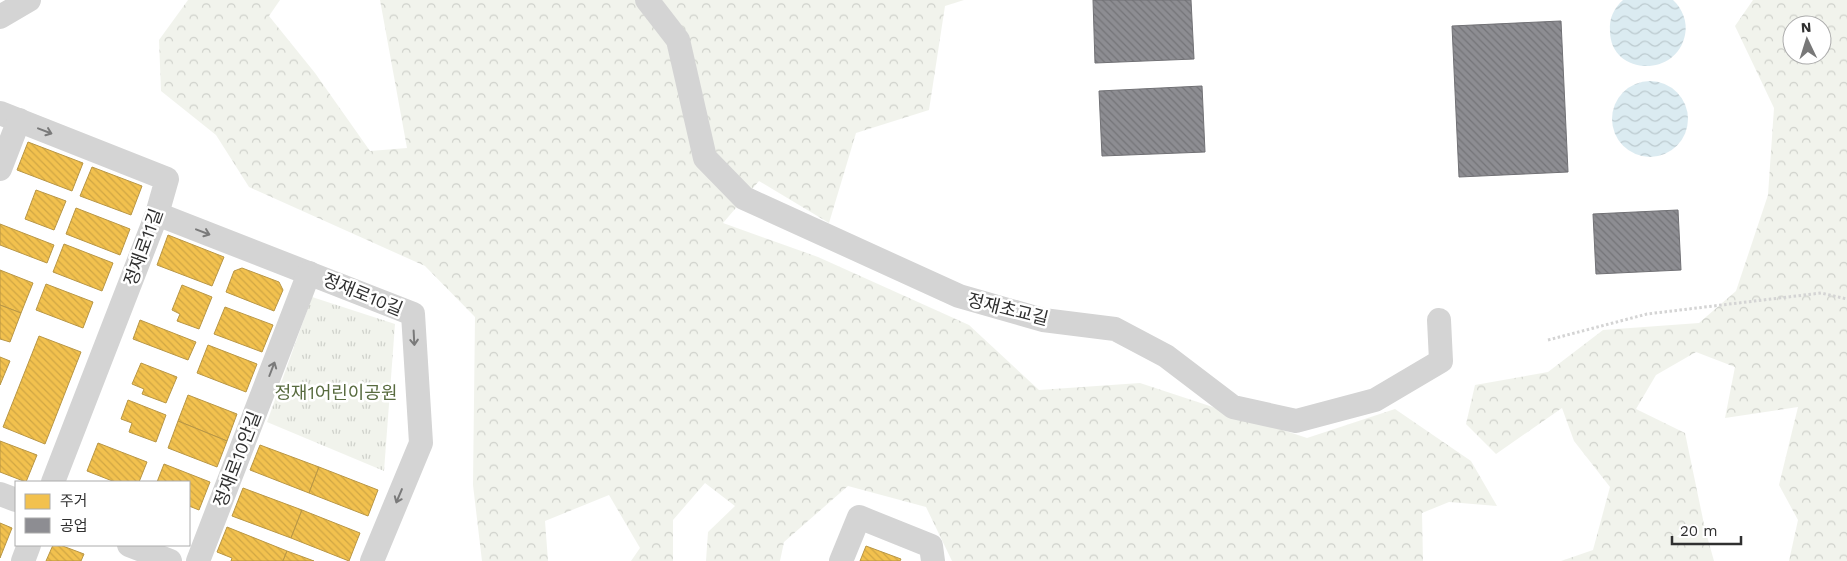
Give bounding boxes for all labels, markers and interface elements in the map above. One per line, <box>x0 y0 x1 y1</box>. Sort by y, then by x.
north arrow <box>1782 15 1832 65</box>
text: N <box>1800 19 1812 35</box>
one-way arrow <box>37 127 52 136</box>
street label: 정재로11길 <box>119 206 167 288</box>
one-way arrow <box>194 228 210 237</box>
street label: 정재로10길 <box>320 268 406 320</box>
street label: 정재초교길 <box>965 289 1051 329</box>
one-way arrow <box>410 330 419 346</box>
one-way arrow <box>268 361 277 377</box>
park label: 정재1어린이공원 <box>275 382 397 403</box>
street label: 정재로10안길 <box>209 408 265 510</box>
legend <box>15 481 190 546</box>
one-way arrow <box>393 488 403 503</box>
text: 주거 <box>60 492 88 510</box>
scale bar <box>1672 514 1741 546</box>
text: 공업 <box>60 517 88 535</box>
text: 20 m <box>1680 522 1718 540</box>

